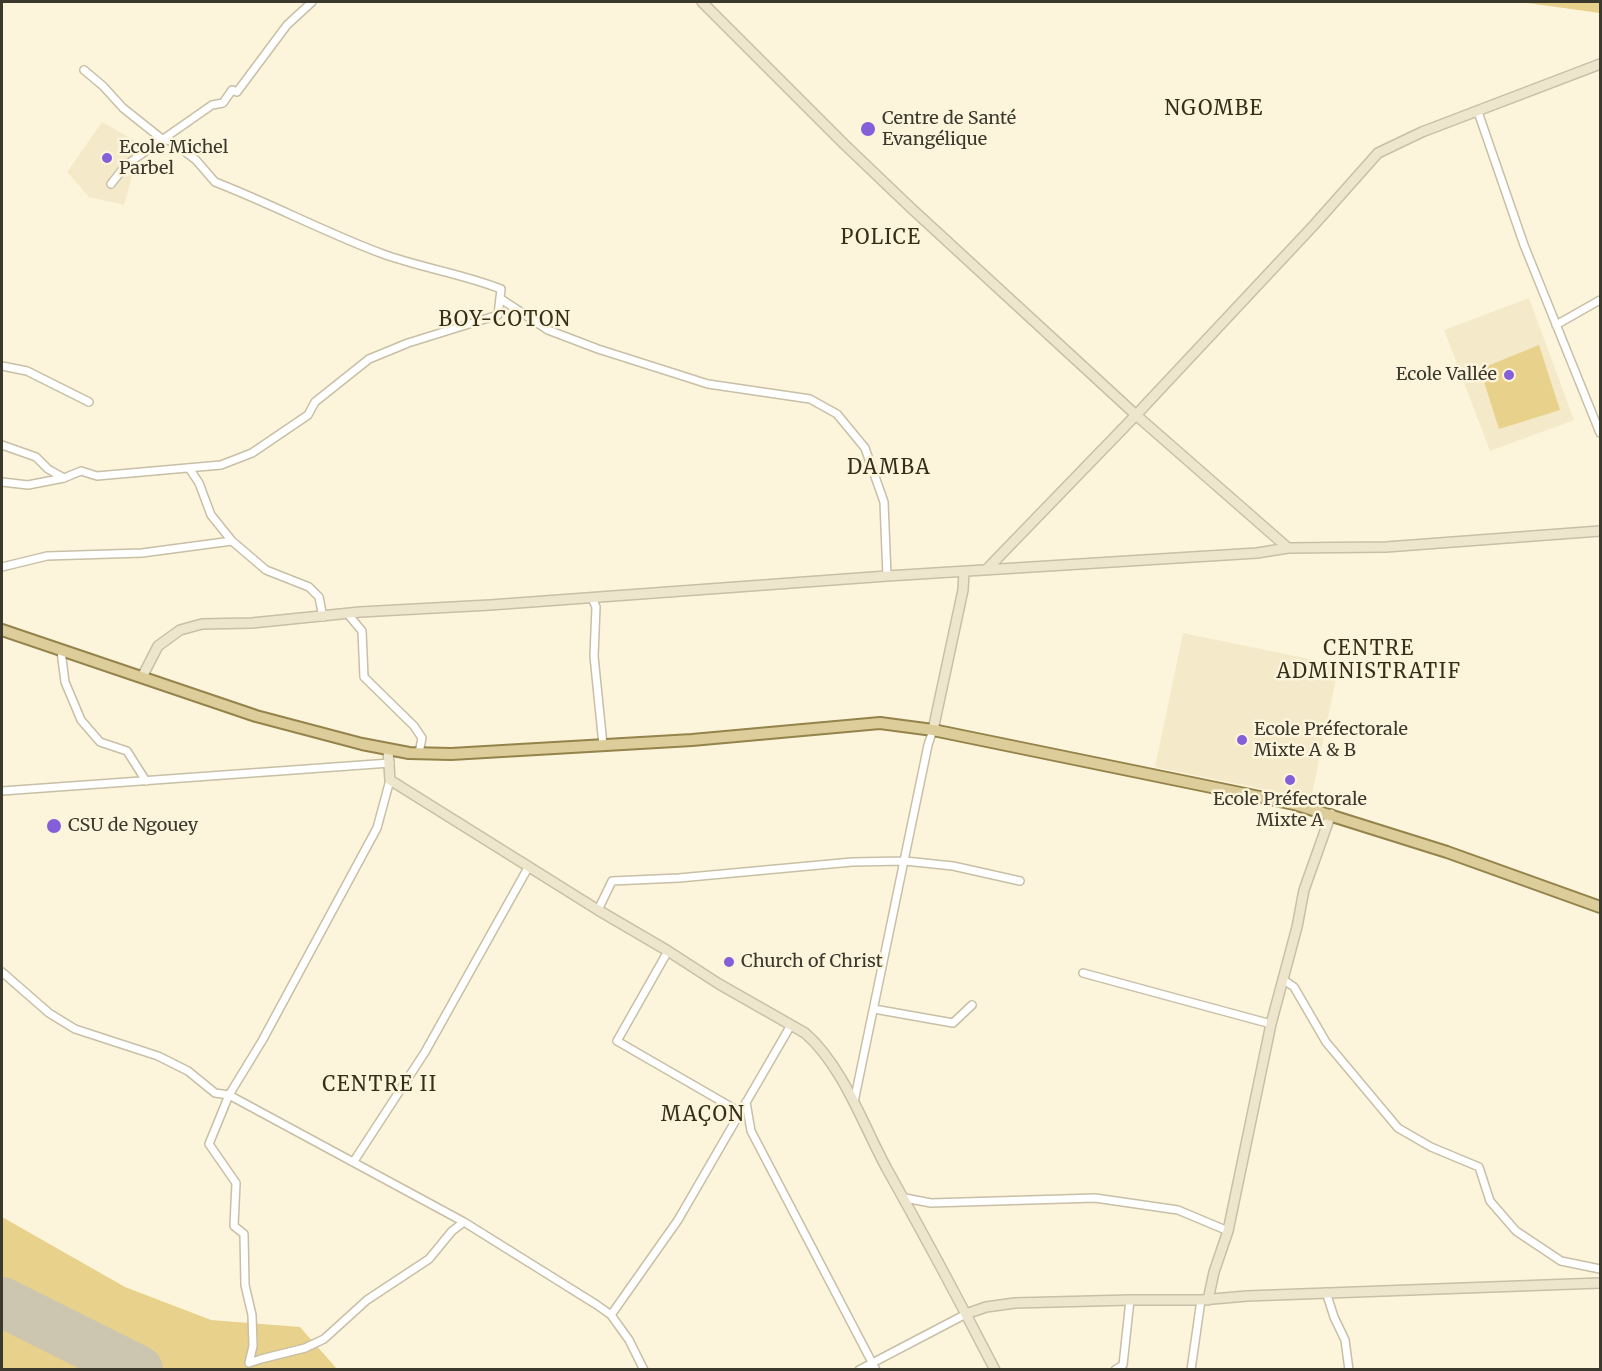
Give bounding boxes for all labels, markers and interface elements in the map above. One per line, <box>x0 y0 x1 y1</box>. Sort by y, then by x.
district label: NGOMBE <box>1164 97 1264 121</box>
place label: Centre de Santé Evangélique <box>882 108 1016 150</box>
marker: Centre de Santé Evangélique <box>859 120 877 138</box>
place label: Ecole Michel Parbel <box>119 137 228 180</box>
marker: Ecole Michel Parbel <box>100 151 114 165</box>
district label: POLICE <box>840 226 922 250</box>
district label: BOY-COTON <box>438 308 572 332</box>
place label: Ecole Vallée <box>1396 364 1497 386</box>
marker: Ecole Vallée <box>1502 368 1516 382</box>
district label: DAMBA <box>847 456 931 480</box>
district label: CENTRE ADMINISTRATIF <box>1276 637 1462 684</box>
place label: Ecole Préfectorale Mixte A & B <box>1254 719 1408 762</box>
marker: Ecole Préfectorale Mixte A & B <box>1235 733 1249 747</box>
marker: Ecole Préfectorale Mixte A <box>1283 773 1297 787</box>
place label: Ecole Préfectorale Mixte A <box>1213 789 1367 832</box>
place label: CSU de Ngouey <box>68 815 198 837</box>
marker: CSU de Ngouey <box>45 817 63 835</box>
place label: Church of Christ <box>741 951 883 973</box>
marker: Church of Christ <box>722 955 736 969</box>
district label: CENTRE II <box>322 1073 438 1097</box>
district label: MAÇON <box>661 1103 745 1127</box>

